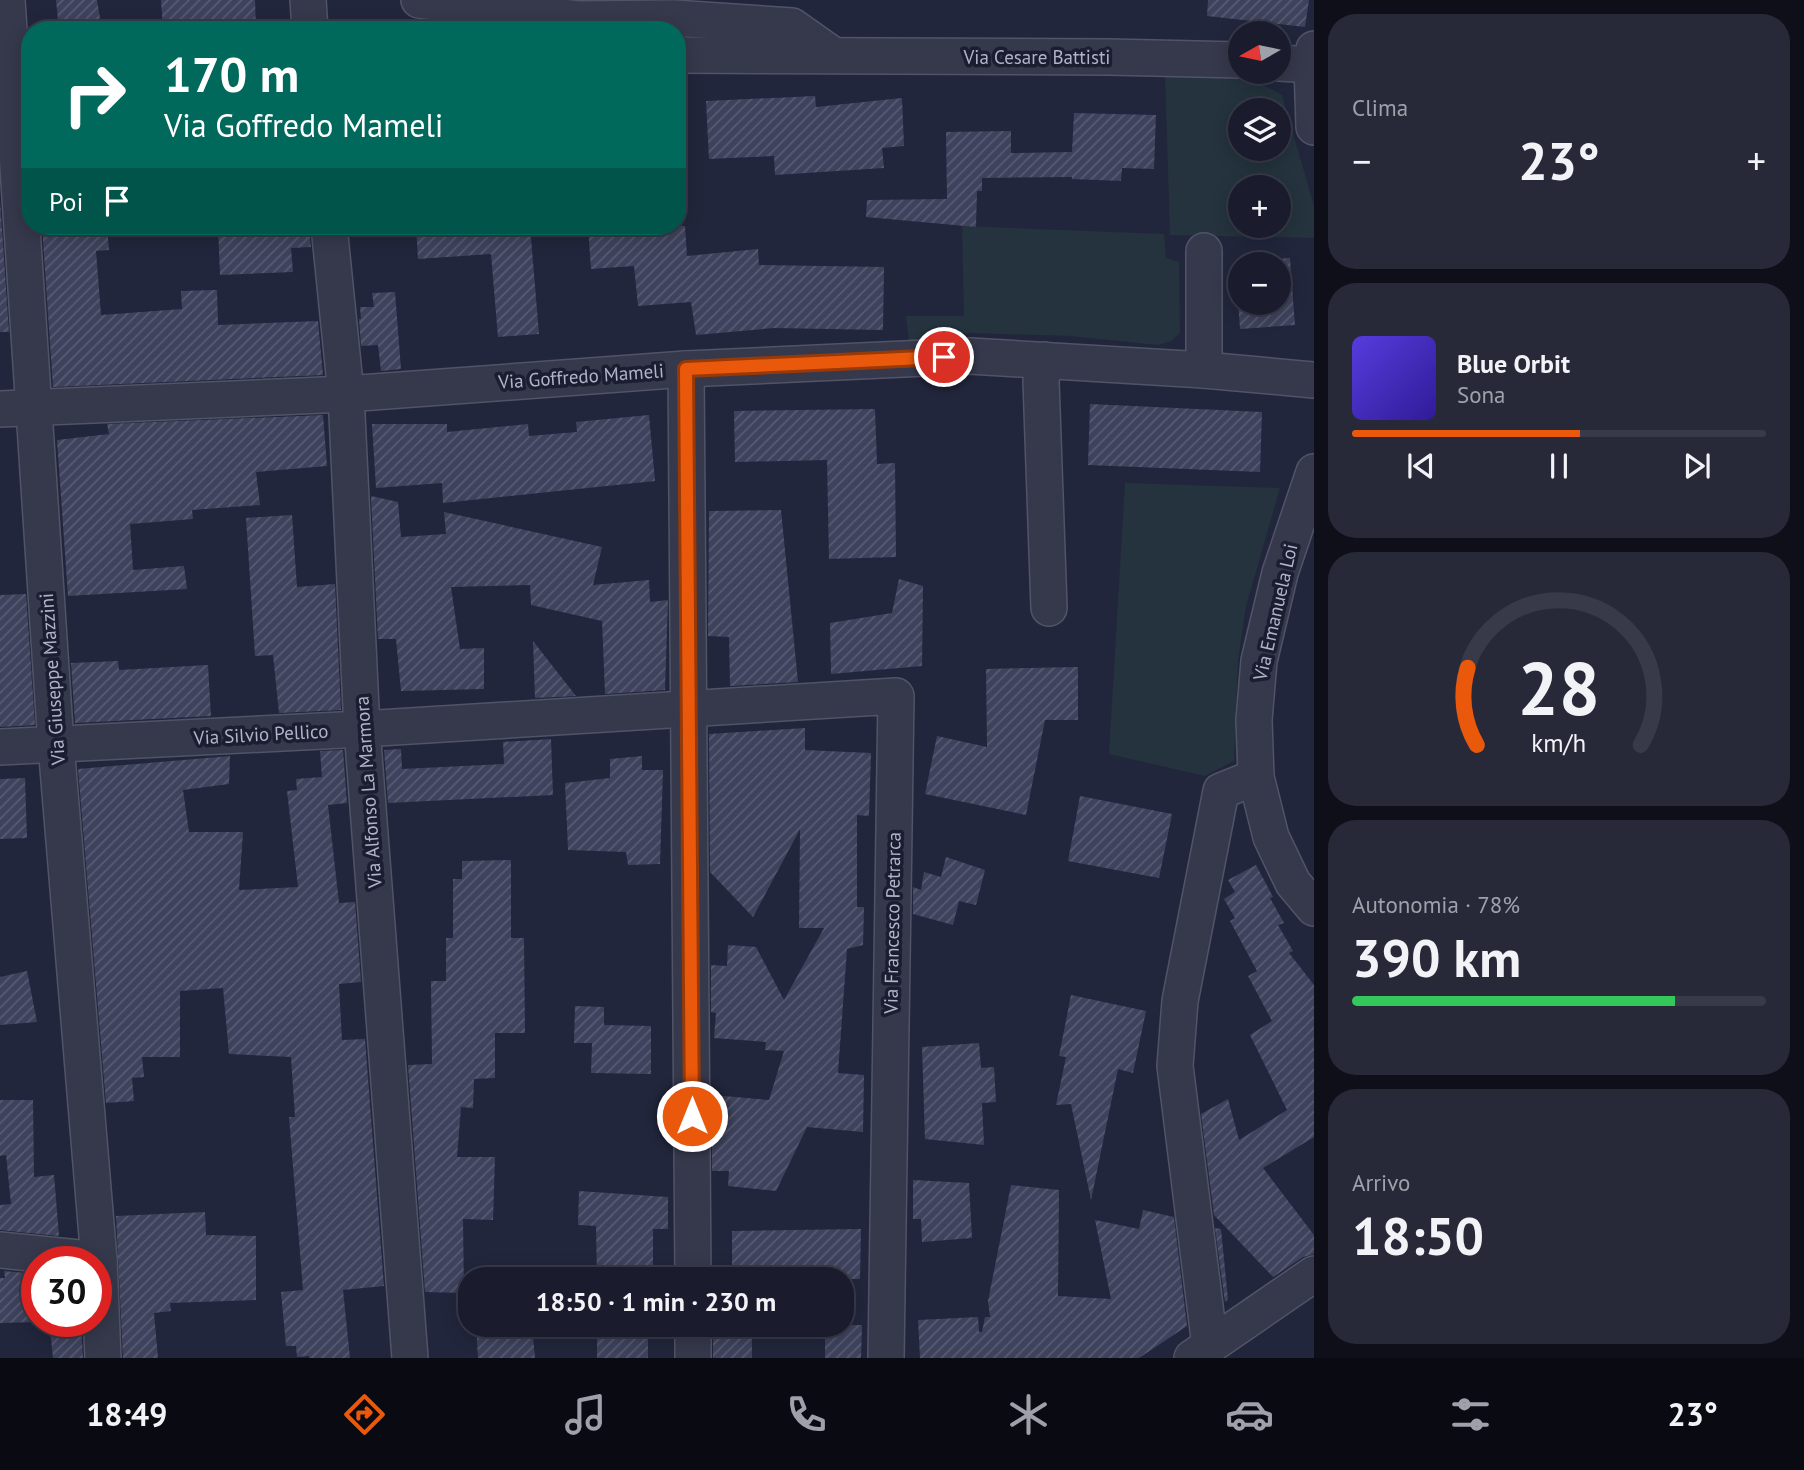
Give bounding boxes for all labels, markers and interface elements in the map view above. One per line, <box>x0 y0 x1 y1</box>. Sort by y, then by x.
north arrow <box>1228 21 1292 84</box>
map controls <box>1228 21 1291 315</box>
text: 170 m <box>164 42 299 106</box>
street label: Via Cesare Battisti <box>963 45 1110 69</box>
icon: right <box>49 49 140 140</box>
text: Clima <box>1352 93 1408 122</box>
button: layers <box>1228 98 1291 161</box>
text: Via Goffredo Mameli <box>164 104 443 146</box>
text: 23° <box>1518 127 1600 194</box>
text: − <box>1352 136 1371 185</box>
text: + <box>1747 136 1766 185</box>
button: + <box>1228 175 1291 238</box>
icon: arrive <box>98 182 136 220</box>
text: Poi <box>49 185 84 218</box>
button: − <box>1228 252 1291 315</box>
pin <box>914 327 974 387</box>
icon: arrive <box>925 338 963 376</box>
text: Blue Orbit <box>1457 347 1570 380</box>
street label: Via Goffredo Mameli <box>496 358 665 394</box>
text: Sona <box>1457 380 1506 409</box>
icon: previous <box>1402 447 1440 485</box>
icon: pause <box>1540 447 1578 485</box>
icon: next <box>1678 447 1716 485</box>
street label: Via Emanuela Loi <box>1247 541 1302 684</box>
street label: Via Giuseppe Mazzini <box>34 592 70 767</box>
text: 28 <box>1518 641 1600 735</box>
street label: Via Alfonso La Marmora <box>349 695 387 890</box>
street label: Via Silvio Pellico <box>192 718 329 750</box>
text: km/h <box>1532 727 1586 759</box>
street label: Via Francesco Petrarca <box>878 832 906 1015</box>
text: Autonomia · 78% <box>1352 890 1520 919</box>
text: 390 km <box>1352 924 1521 991</box>
position arrow <box>655 1079 729 1153</box>
text: Arrivo <box>1352 1168 1410 1197</box>
text: 18:50 <box>1352 1202 1484 1269</box>
speed limit sign: 30 <box>21 1246 112 1337</box>
text: 18:50 · 1 min · 230 m <box>536 1285 776 1318</box>
icon: directions <box>340 1390 389 1439</box>
icon: music <box>561 1390 610 1439</box>
icon: phone <box>782 1390 831 1439</box>
icon: climate <box>1004 1390 1053 1439</box>
icon: car <box>1225 1390 1274 1439</box>
icon: filters <box>1446 1390 1495 1439</box>
text: 18:49 <box>86 1393 167 1435</box>
text: 23° <box>1668 1393 1718 1435</box>

